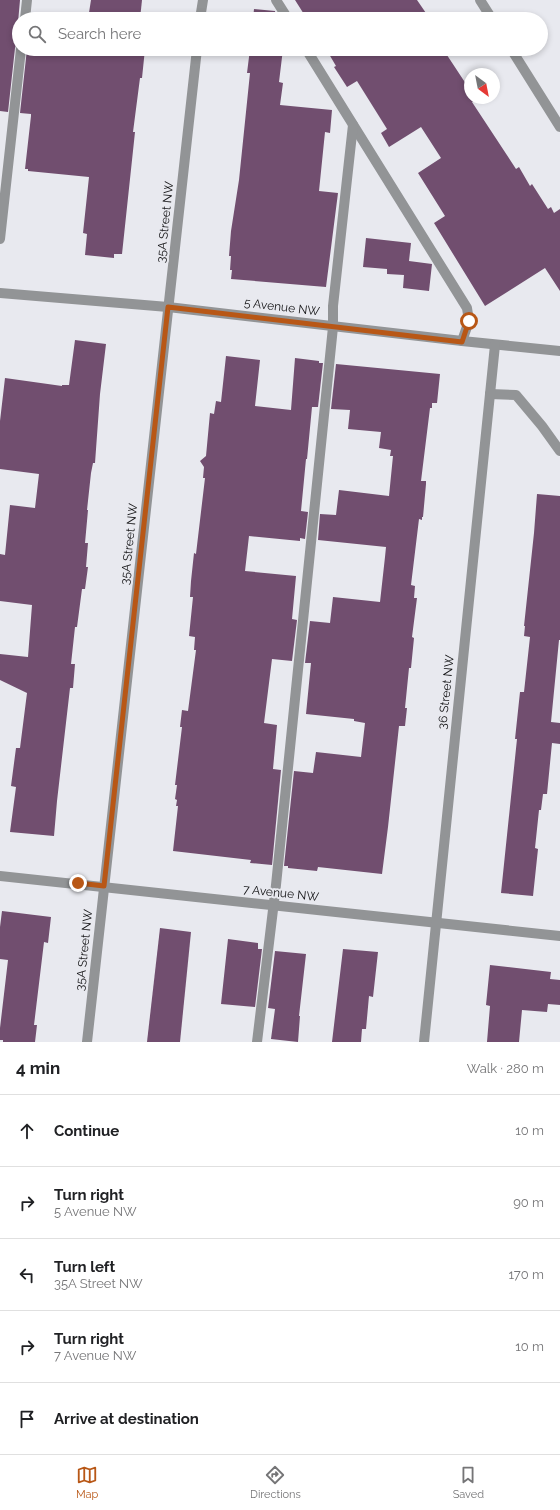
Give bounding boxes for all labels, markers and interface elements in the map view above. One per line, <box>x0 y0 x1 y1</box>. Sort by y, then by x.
search box <box>12 12 548 56</box>
icon: search <box>26 23 48 45</box>
text: Search here <box>58 25 141 43</box>
north arrow <box>464 68 500 104</box>
street label: 35A Street NW <box>154 180 176 263</box>
street label: 5 Avenue NW <box>243 295 321 319</box>
route start <box>460 312 478 330</box>
street label: 35A Street NW <box>118 502 140 585</box>
street label: 36 Street NW <box>435 654 457 730</box>
route end <box>69 874 87 892</box>
street label: 7 Avenue NW <box>242 882 320 904</box>
street label: 35A Street NW <box>73 908 95 991</box>
text: 4 min <box>16 1058 60 1078</box>
text: Walk · 280 m <box>467 1061 544 1076</box>
icon: ahead <box>16 1120 38 1142</box>
text: Continue <box>54 1122 119 1140</box>
text: 10 m <box>515 1123 544 1138</box>
text: Turn right <box>54 1186 124 1204</box>
icon: right <box>16 1192 38 1214</box>
text: 90 m <box>513 1195 544 1210</box>
text: 5 Avenue NW <box>54 1204 137 1219</box>
text: Turn left <box>54 1258 115 1276</box>
icon: left <box>16 1264 38 1286</box>
text: 170 m <box>508 1267 544 1282</box>
text: 35A Street NW <box>54 1276 143 1291</box>
text: Turn right <box>54 1330 124 1348</box>
icon: right <box>16 1336 38 1358</box>
text: 10 m <box>515 1339 544 1354</box>
text: 7 Avenue NW <box>54 1348 136 1363</box>
icon: arrive <box>16 1408 38 1430</box>
text: Arrive at destination <box>54 1410 199 1428</box>
tab: Map <box>76 1464 98 1501</box>
tab: Directions <box>250 1464 301 1501</box>
tab: Saved <box>453 1464 484 1501</box>

